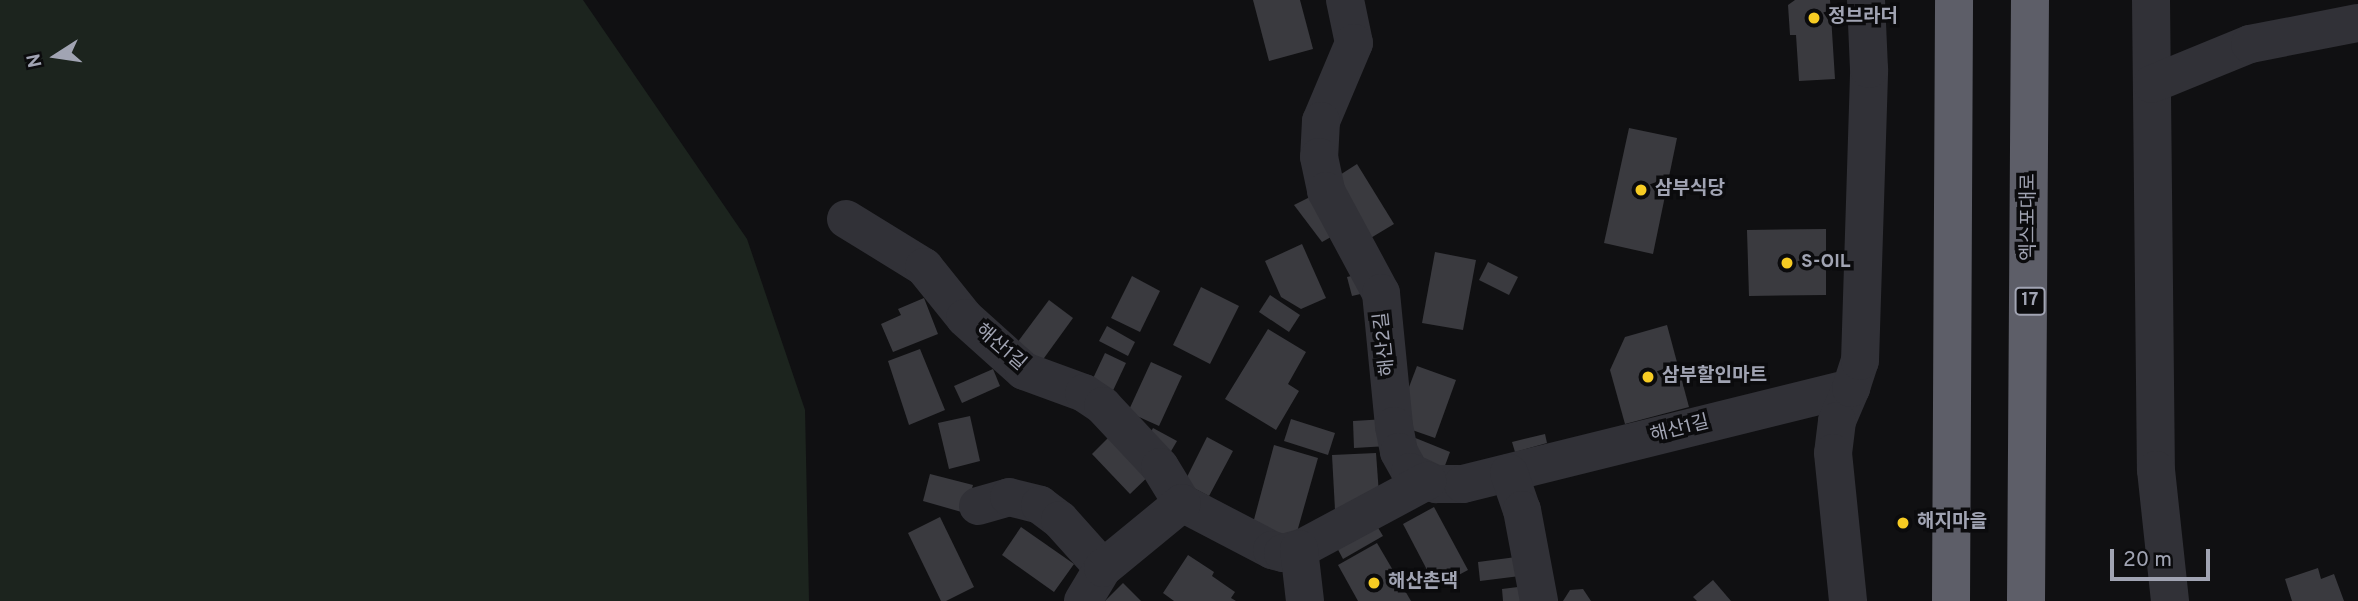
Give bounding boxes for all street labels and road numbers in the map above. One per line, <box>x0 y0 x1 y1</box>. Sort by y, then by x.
street label: 엑스포대로 <box>2019 173 2041 261</box>
road number: 17 <box>2014 286 2046 316</box>
street label: 해산2길 <box>1371 311 1401 377</box>
street label: 해산1길 <box>970 320 1030 376</box>
street label: 해산1길 <box>1648 412 1712 448</box>

